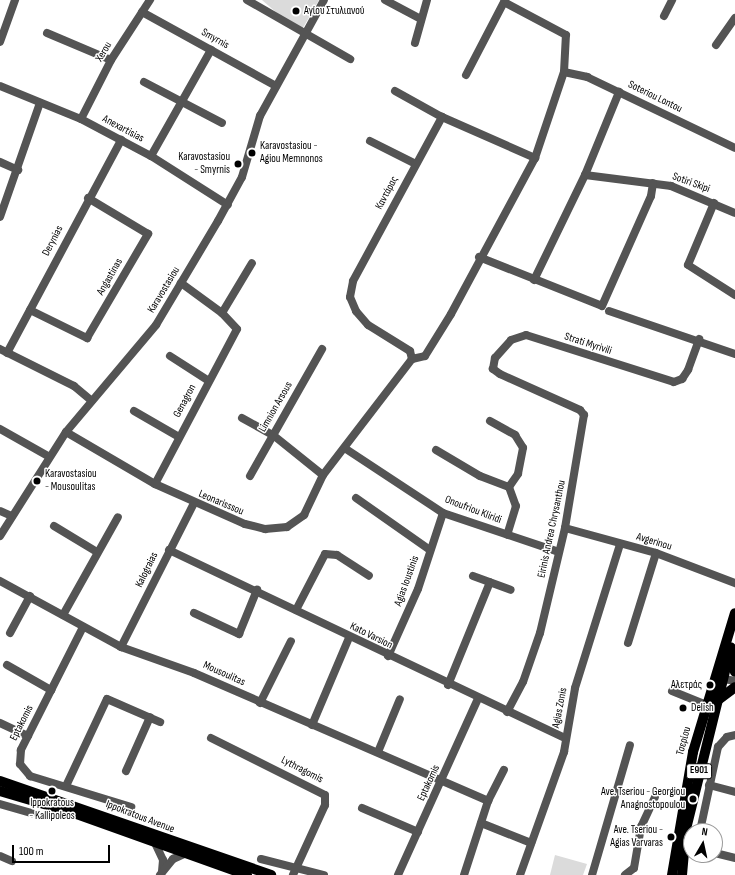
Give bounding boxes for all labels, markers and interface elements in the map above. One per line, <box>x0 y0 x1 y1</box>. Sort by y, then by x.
place label: Αγίου Στυλιανού <box>304 4 364 18</box>
marker: Αγίου Στυλιανού <box>291 6 301 16</box>
street label: Smyrnis <box>199 26 231 52</box>
street label: Xerou <box>93 40 115 64</box>
street label: Soteriou Lontou <box>626 78 684 116</box>
street label: Anexartisias <box>100 113 146 145</box>
place label: Karavostasiou - Agiou Memnonos <box>260 140 323 166</box>
marker: Karavostasiou - Agiou Memnonos <box>247 148 257 158</box>
place label: Karavostasiou - Smyrnis <box>178 151 230 177</box>
marker: Karavostasiou - Smyrnis <box>233 159 243 169</box>
street label: Sotiri Skipi <box>670 170 712 196</box>
street label: Καντάρας <box>373 174 401 212</box>
street label: Derynias <box>40 224 66 258</box>
street label: Angastinas <box>94 256 126 298</box>
street label: Karavostasiou <box>145 264 183 316</box>
street label: Strati Myrivili <box>563 330 613 358</box>
street label: Limnion Arsous <box>256 379 296 435</box>
street label: Genagron <box>171 382 199 420</box>
place label: Karavostasiou - Mousoulitas <box>45 468 97 494</box>
marker: Karavostasiou - Mousoulitas <box>32 476 42 486</box>
street label: Eirinis Andrea Chrysanthou <box>535 479 569 579</box>
street label: Leonarisssou <box>196 488 246 518</box>
street label: Onoufriou Kliridi <box>443 493 503 527</box>
street label: Avgerinou <box>635 530 673 554</box>
street label: Kalograias <box>133 550 161 590</box>
street label: Agias Ioustinis <box>392 554 422 608</box>
street label: Kato Varsion <box>348 620 394 652</box>
street label: Mousoulitas <box>201 659 247 689</box>
place label: Αλετράς <box>671 678 702 692</box>
marker: Αλετράς <box>705 680 715 690</box>
street label: Agias Zonis <box>550 687 570 729</box>
place label: Delish <box>691 701 714 715</box>
street label: Eptakomis <box>7 703 37 743</box>
marker: Delish <box>678 703 688 713</box>
street label: Τσερίου <box>674 725 694 757</box>
street label: Lythragomis <box>279 754 325 786</box>
street label: Eptakomis <box>415 763 443 803</box>
road number: E901 <box>686 763 712 779</box>
marker: Ippokratous - Kallipoleos <box>47 786 57 796</box>
place label: Ave. Tseriou - Georgiou Anagnostopoulou <box>601 786 685 812</box>
marker: Ave. Tseriou - Georgiou Anagnostopoulou <box>688 794 698 804</box>
place label: Ippokratous - Kallipoleos <box>29 797 75 823</box>
street label: Ippokratous Avenue <box>104 798 176 836</box>
north arrow <box>683 823 723 863</box>
place label: Ave. Tseriou - Agias Varvaras <box>610 824 663 850</box>
text: N <box>701 825 709 839</box>
marker: Ave. Tseriou - Agias Varvaras <box>666 832 676 842</box>
scale bar <box>14 837 112 863</box>
text: 100 m <box>19 844 44 859</box>

